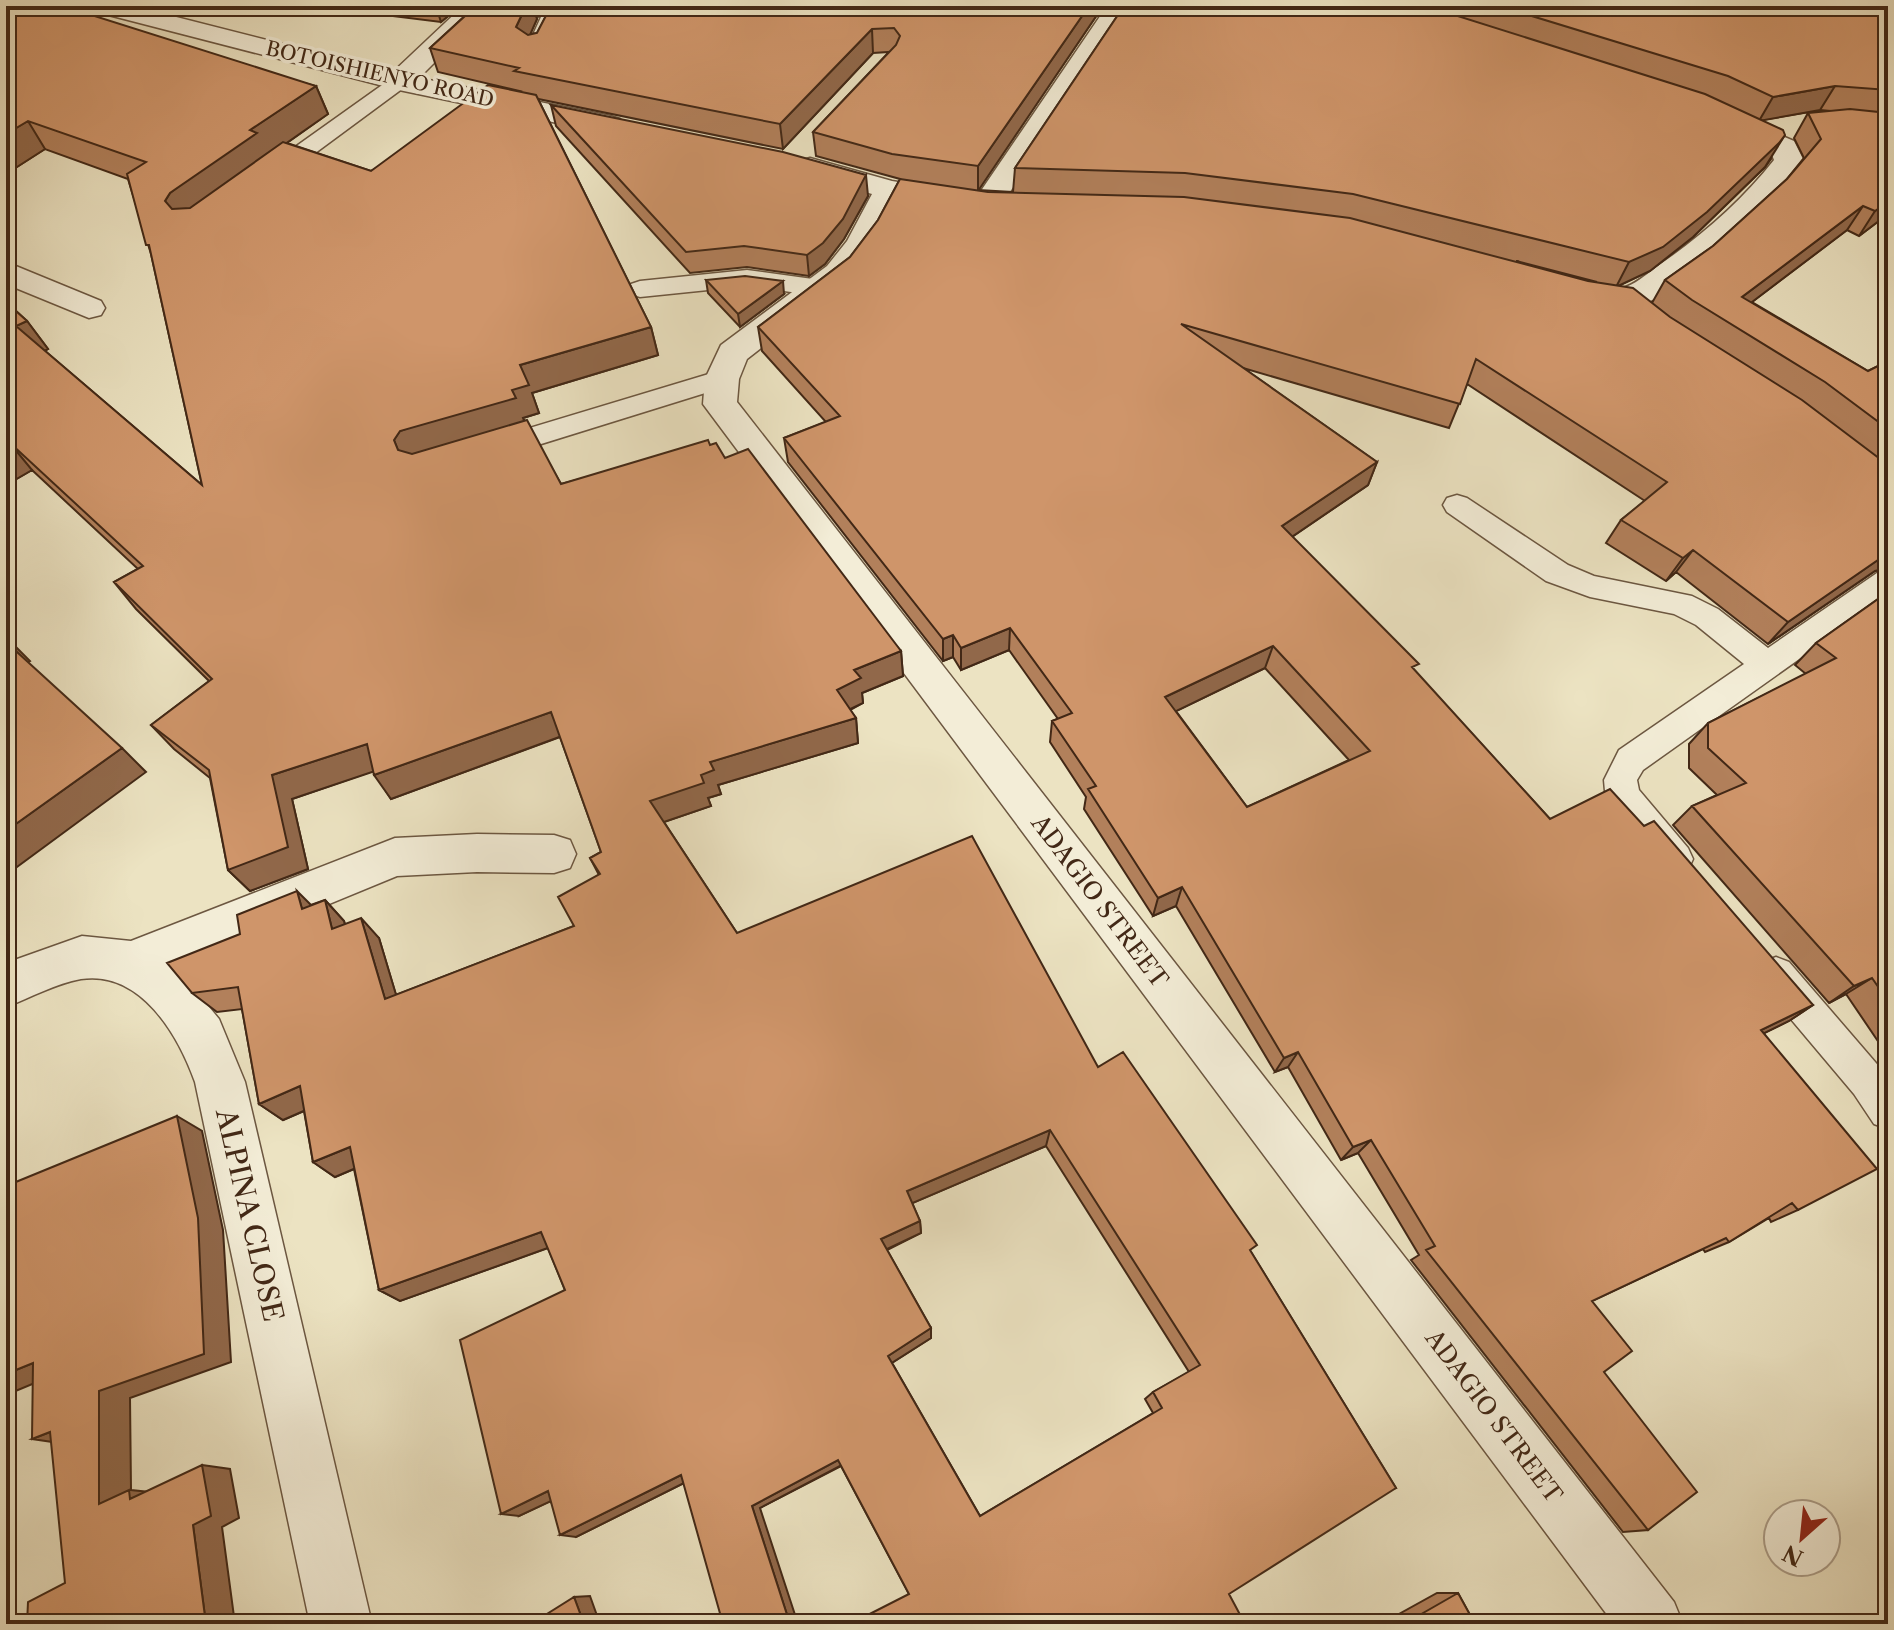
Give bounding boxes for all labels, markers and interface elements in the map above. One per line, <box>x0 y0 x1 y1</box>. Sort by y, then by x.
street label: BOTOISHIENYO ROAD <box>264 36 496 112</box>
street label: ADAGIO STREET <box>1025 808 1174 993</box>
street label: ALPINA CLOSE <box>209 1104 291 1325</box>
street label: ADAGIO STREET <box>1419 1323 1568 1508</box>
north arrow <box>1762 1498 1842 1578</box>
text: N <box>1778 1539 1808 1572</box>

